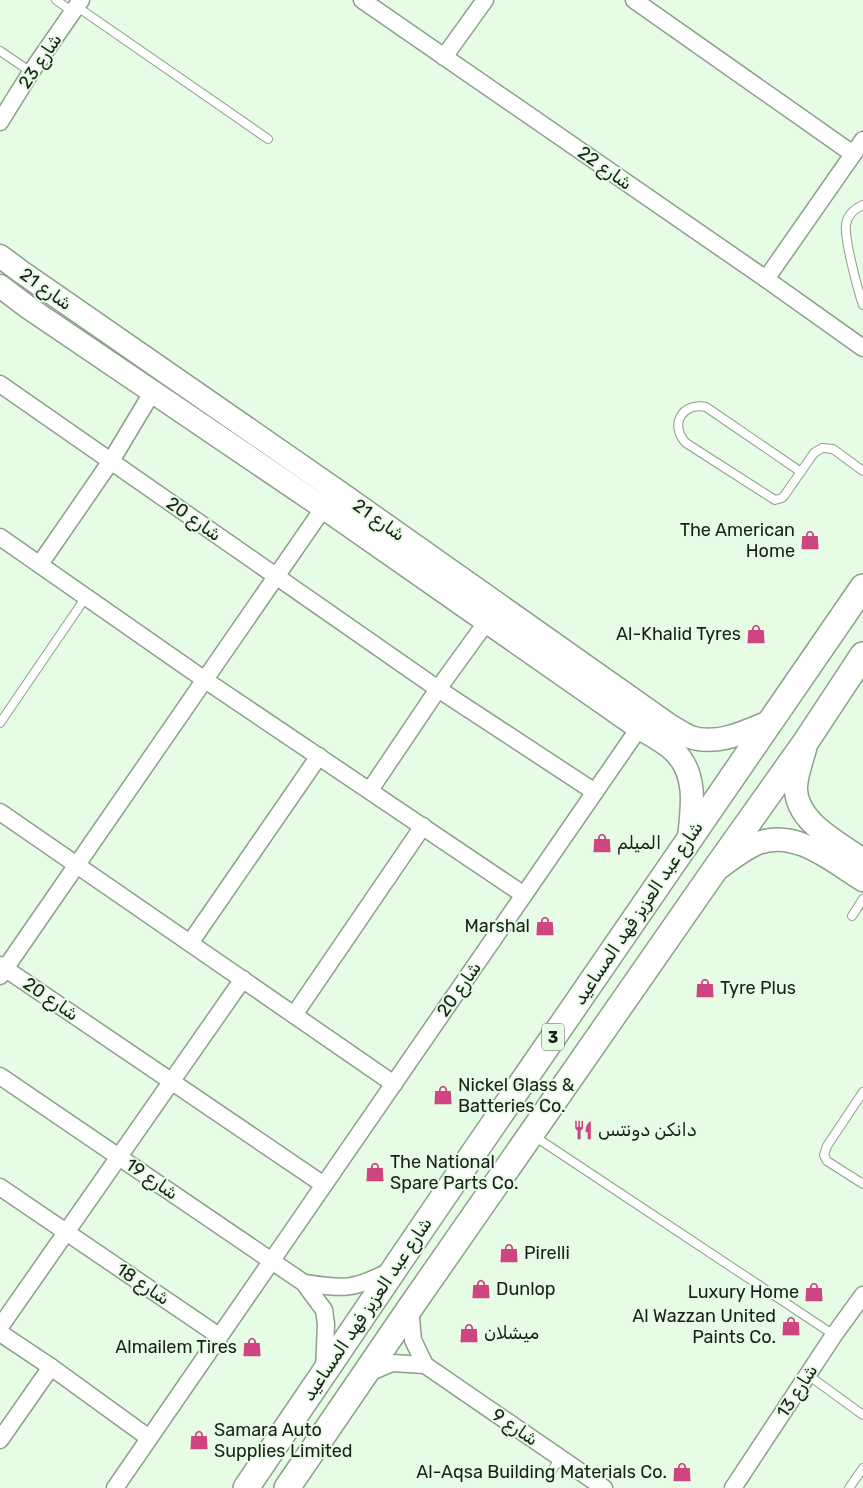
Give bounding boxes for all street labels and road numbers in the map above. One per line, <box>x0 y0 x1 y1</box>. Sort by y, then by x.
street label: شارع 23 <box>14 29 67 93</box>
street label: شارع 22 <box>573 141 636 195</box>
street label: شارع 21 <box>15 263 76 316</box>
street label: شارع 20 <box>162 492 226 547</box>
street label: شارع 21 <box>348 494 409 547</box>
street label: شارع عبد العزيز فهد المساعيد <box>568 817 709 1009</box>
street label: شارع 20 <box>432 957 487 1021</box>
street label: شارع 20 <box>18 972 83 1026</box>
road number: 3 <box>542 1024 564 1050</box>
street label: شارع 19 <box>121 1153 182 1205</box>
street label: شارع عبد العزيز فهد المساعيد <box>297 1213 438 1405</box>
street label: شارع 18 <box>112 1258 174 1311</box>
street label: شارع 13 <box>772 1360 823 1422</box>
street label: شارع 9 <box>487 1404 542 1451</box>

